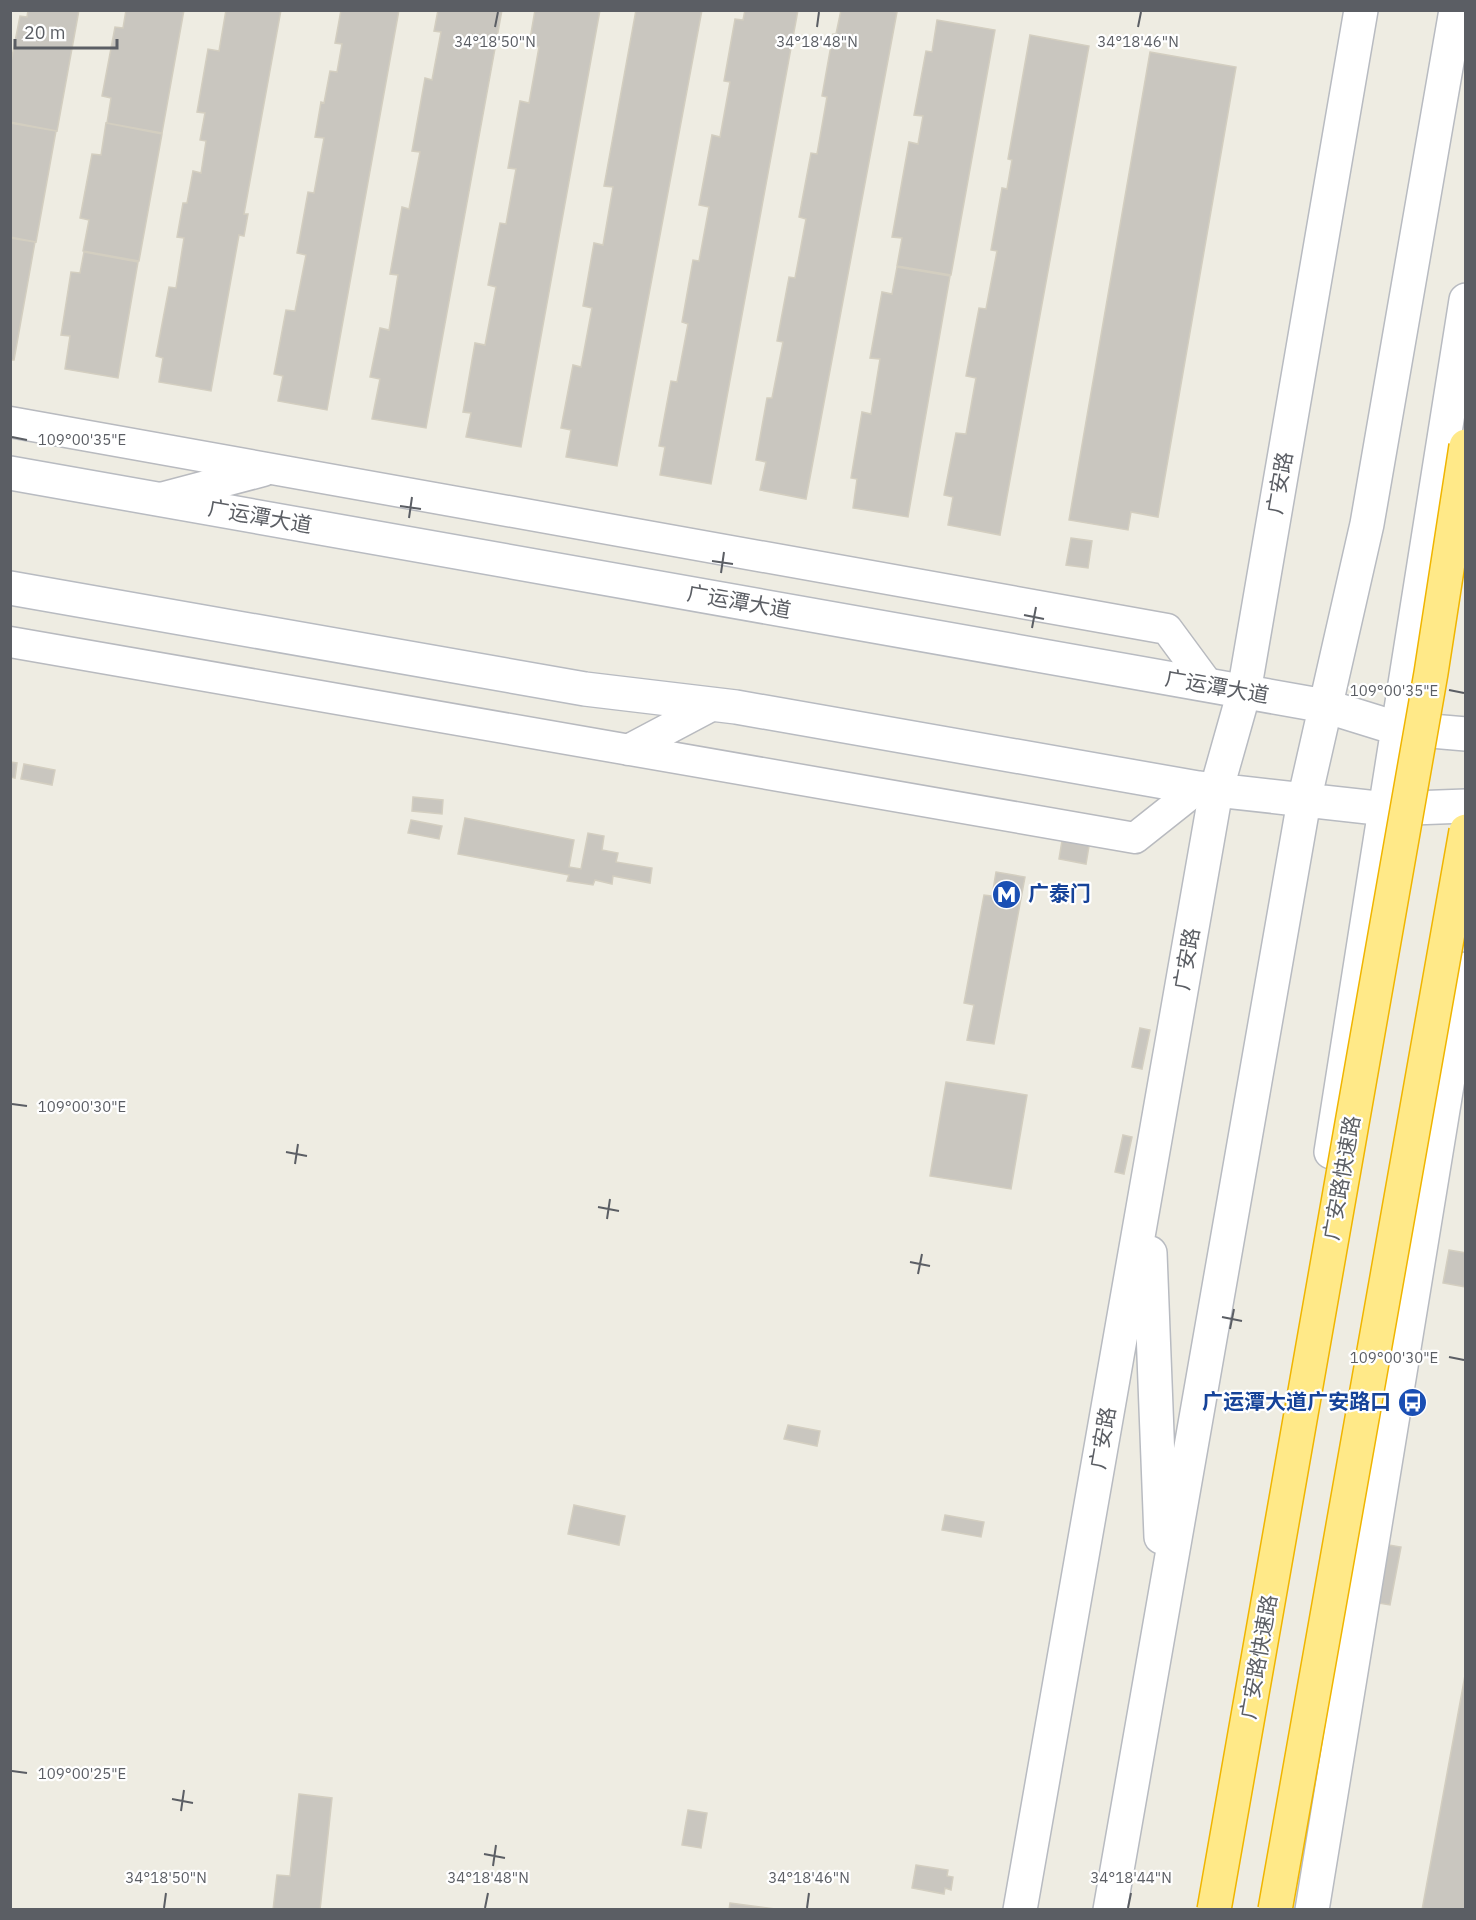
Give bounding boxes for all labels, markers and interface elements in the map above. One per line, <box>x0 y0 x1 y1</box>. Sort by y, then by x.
scale bar <box>15 12 117 50</box>
text: 20 m <box>24 21 66 44</box>
text: 34°18'50"N <box>454 32 536 51</box>
text: 34°18'48"N <box>776 32 858 51</box>
text: 34°18'46"N <box>1097 32 1179 51</box>
text: 109°00'35"E <box>38 430 126 449</box>
street label: 广安路 <box>1260 449 1298 516</box>
street label: 广运潭大道 <box>206 493 314 539</box>
street label: 广运潭大道 <box>685 578 793 624</box>
street label: 广运潭大道 <box>1163 663 1271 709</box>
text: 109°00'35"E <box>1350 681 1438 700</box>
metro station icon: 广泰门 <box>991 878 1023 910</box>
place label: 广泰门 <box>1028 879 1091 907</box>
street label: 广安路 <box>1167 925 1205 992</box>
text: 109°00'30"E <box>38 1097 126 1116</box>
street label: 广安路快速路 <box>1316 1113 1366 1242</box>
text: 109°00'30"E <box>1350 1348 1438 1367</box>
bus stop icon: 广运潭大道广安路口 <box>1396 1386 1428 1418</box>
place label: 广运潭大道广安路口 <box>1202 1387 1391 1415</box>
street label: 广安路 <box>1083 1404 1121 1471</box>
street label: 广安路快速路 <box>1233 1592 1283 1721</box>
text: 109°00'25"E <box>38 1764 126 1783</box>
text: 34°18'50"N <box>125 1868 207 1887</box>
text: 34°18'48"N <box>447 1868 529 1887</box>
text: 34°18'46"N <box>768 1868 850 1887</box>
text: 34°18'44"N <box>1090 1868 1172 1887</box>

